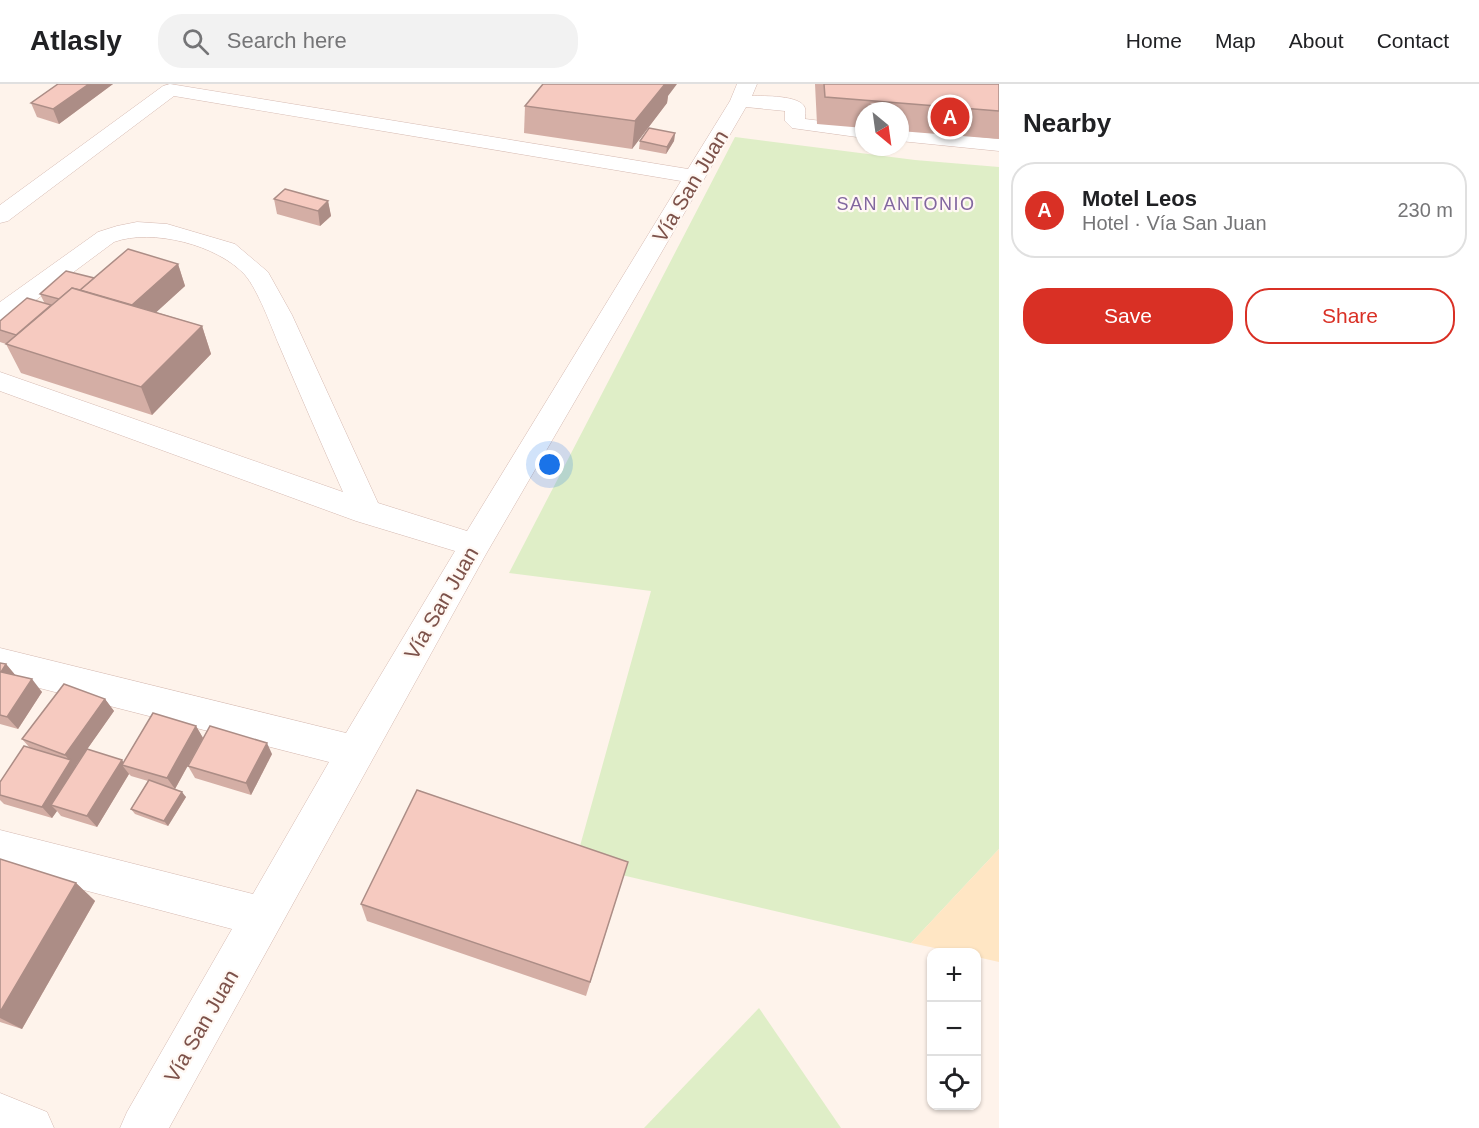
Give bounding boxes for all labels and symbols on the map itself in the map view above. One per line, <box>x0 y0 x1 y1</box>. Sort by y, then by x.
pin: A <box>930 94 970 140</box>
north arrow <box>855 102 909 156</box>
street label: Vía San Juan <box>648 126 732 246</box>
district label: SAN ANTONIO <box>836 194 976 214</box>
your location <box>535 450 564 479</box>
street label: Vía San Juan <box>400 543 482 663</box>
street label: Vía San Juan <box>160 966 242 1086</box>

